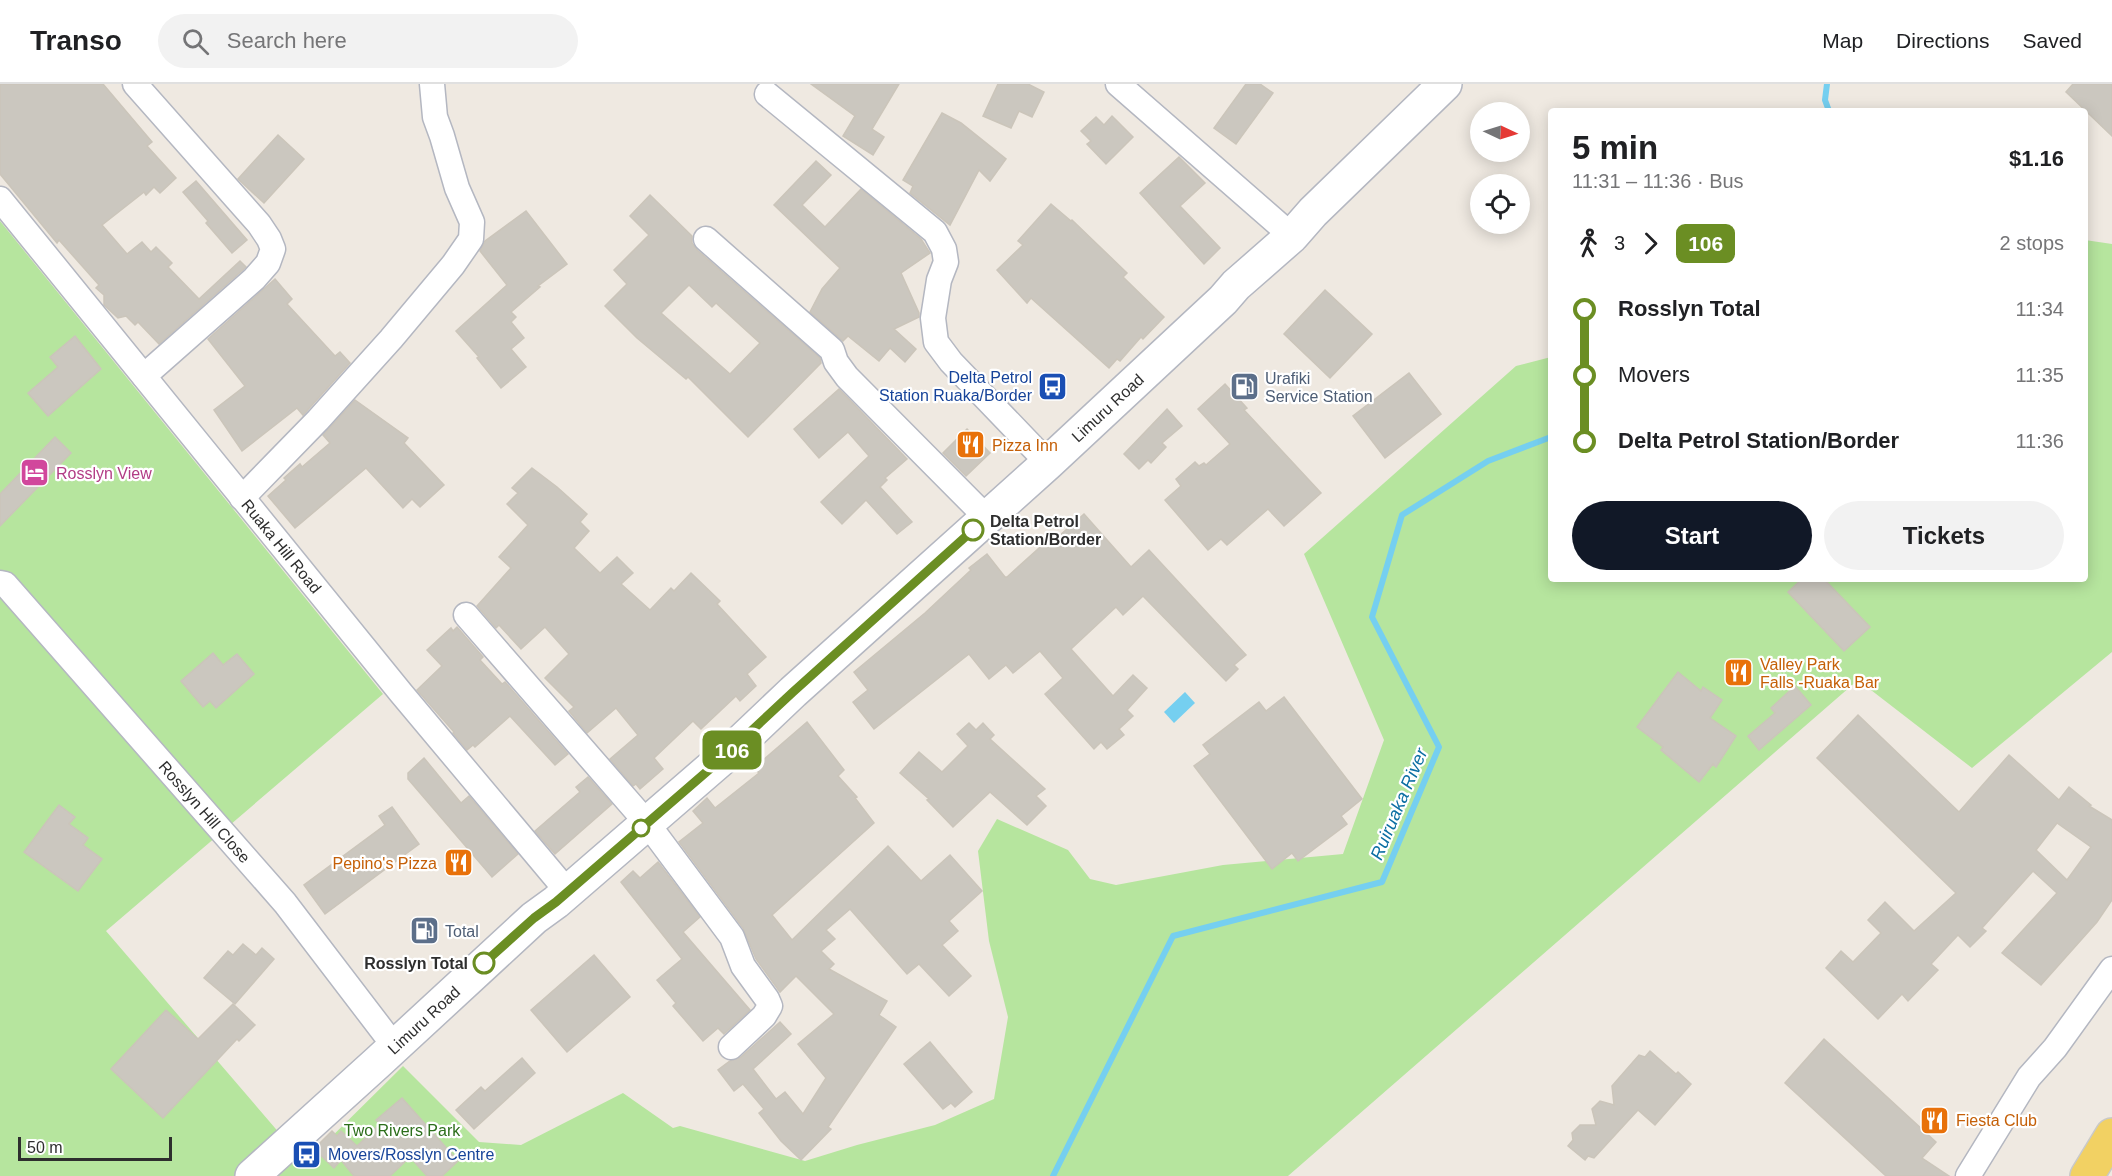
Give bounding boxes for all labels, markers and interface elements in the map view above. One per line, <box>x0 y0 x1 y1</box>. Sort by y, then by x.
search box <box>158 14 578 68</box>
text: Transo <box>30 25 122 56</box>
icon: search <box>179 25 212 58</box>
text: Search here <box>227 28 347 53</box>
text: Map <box>1822 29 1863 52</box>
text: Directions <box>1896 29 1989 52</box>
text: Saved <box>2022 29 2082 52</box>
north arrow <box>1470 102 1530 162</box>
map controls <box>1470 102 1530 234</box>
text: 5 min <box>1572 129 1658 166</box>
text: $1.16 <box>2009 146 2064 171</box>
text: 11:31 – 11:36 · Bus <box>1572 170 1744 192</box>
button: locate <box>1470 174 1530 234</box>
icon: walk <box>1572 227 1605 260</box>
icon: forward <box>1634 227 1667 260</box>
text: 3 <box>1614 232 1625 254</box>
text: 106 <box>1688 232 1723 255</box>
text: 2 stops <box>2000 232 2064 254</box>
text: Rosslyn Total <box>1618 296 1761 321</box>
text: 11:34 <box>2015 298 2064 320</box>
text: Movers <box>1618 362 1690 387</box>
text: 11:35 <box>2015 364 2064 386</box>
place label: Delta Petrol Station Ruaka/Border <box>879 369 1033 404</box>
bus stop icon: Delta Petrol Station Ruaka/Border <box>1037 370 1069 402</box>
place label: Urafiki Service Station <box>1265 370 1373 405</box>
street label: Limuru Road <box>1068 371 1147 446</box>
fuel station icon: Urafiki Service Station <box>1228 371 1260 403</box>
text: Delta Petrol Station/Border <box>1618 428 1899 453</box>
restaurant icon: Pizza Inn <box>955 429 987 461</box>
text: 11:36 <box>2015 430 2064 452</box>
place label: Pizza Inn <box>992 437 1058 454</box>
hotel icon: Rosslyn View <box>19 457 51 489</box>
place label: Rosslyn View <box>56 465 152 482</box>
street label: Ruaka Hill Road <box>238 496 324 597</box>
button: Start <box>1572 501 1812 570</box>
button: Tickets <box>1824 501 2064 570</box>
place label: Delta Petrol Station/Border <box>990 513 1101 548</box>
marker: Delta Petrol Station/Border <box>962 519 984 541</box>
place label: Valley Park Falls -Ruaka Bar <box>1760 656 1880 691</box>
restaurant icon: Valley Park Falls -Ruaka Bar <box>1723 657 1755 689</box>
line badge: 106 <box>698 730 766 770</box>
text: 106 <box>714 739 750 762</box>
water label: Ruiruaka River <box>1367 744 1432 863</box>
street label: Rosslyn Hill Close <box>155 758 253 866</box>
unlabelled marker <box>632 819 650 837</box>
restaurant icon: Pepino's Pizza <box>442 847 474 879</box>
place label: Pepino's Pizza <box>333 855 437 872</box>
fuel station icon: Total <box>408 915 440 947</box>
place label: Total <box>445 923 479 940</box>
marker: Rosslyn Total <box>473 952 495 974</box>
place label: Rosslyn Total <box>364 955 468 972</box>
street label: Limuru Road <box>385 983 463 1058</box>
restaurant icon: Fiesta Club <box>1919 1104 1951 1136</box>
place label: Fiesta Club <box>1956 1112 2037 1129</box>
park label: Two Rivers Park <box>344 1122 461 1139</box>
scale bar <box>18 1134 172 1162</box>
bus stop icon: Movers/Rosslyn Centre <box>291 1138 323 1170</box>
text: 50 m <box>27 1139 63 1156</box>
place label: Movers/Rosslyn Centre <box>328 1146 494 1163</box>

